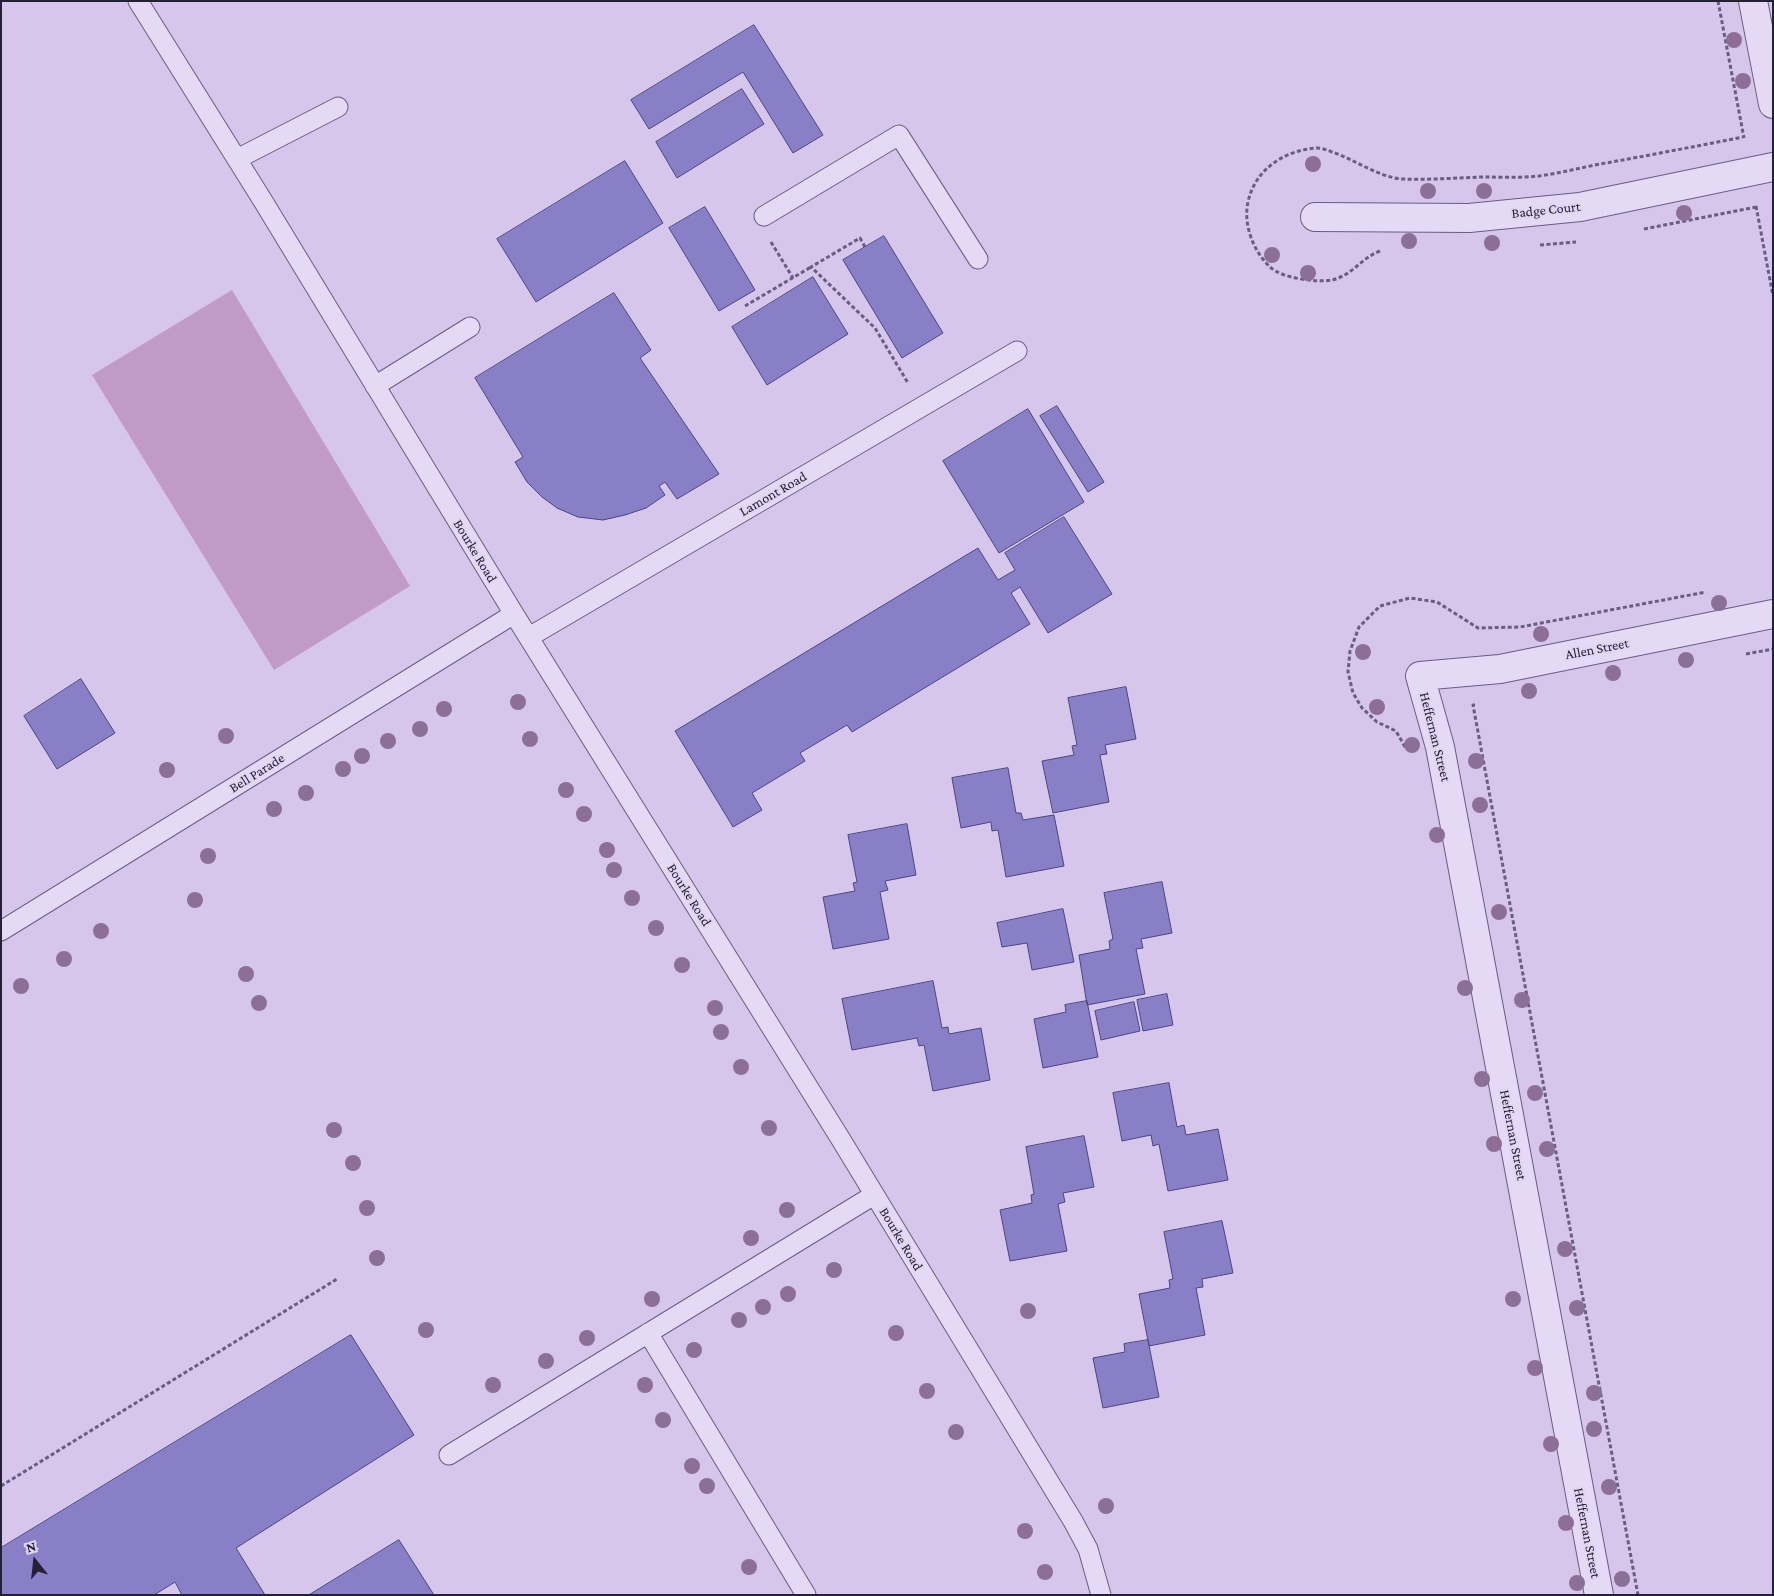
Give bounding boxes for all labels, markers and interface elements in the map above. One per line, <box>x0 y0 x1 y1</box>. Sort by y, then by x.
street label: Badge Court <box>1511 198 1581 222</box>
street label: Lamont Road <box>736 468 810 520</box>
street label: Bourke Road <box>450 516 500 586</box>
street label: Allen Street <box>1564 635 1630 663</box>
street label: Heffernan Street <box>1416 691 1454 783</box>
street label: Bell Parade <box>226 750 288 796</box>
street label: Bourke Road <box>663 861 715 929</box>
street label: Heffernan Street <box>1496 1088 1530 1182</box>
street label: Bourke Road <box>876 1204 926 1274</box>
street label: Heffernan Street <box>1570 1486 1604 1580</box>
north arrow <box>10 1536 60 1586</box>
text: N <box>24 1538 38 1556</box>

